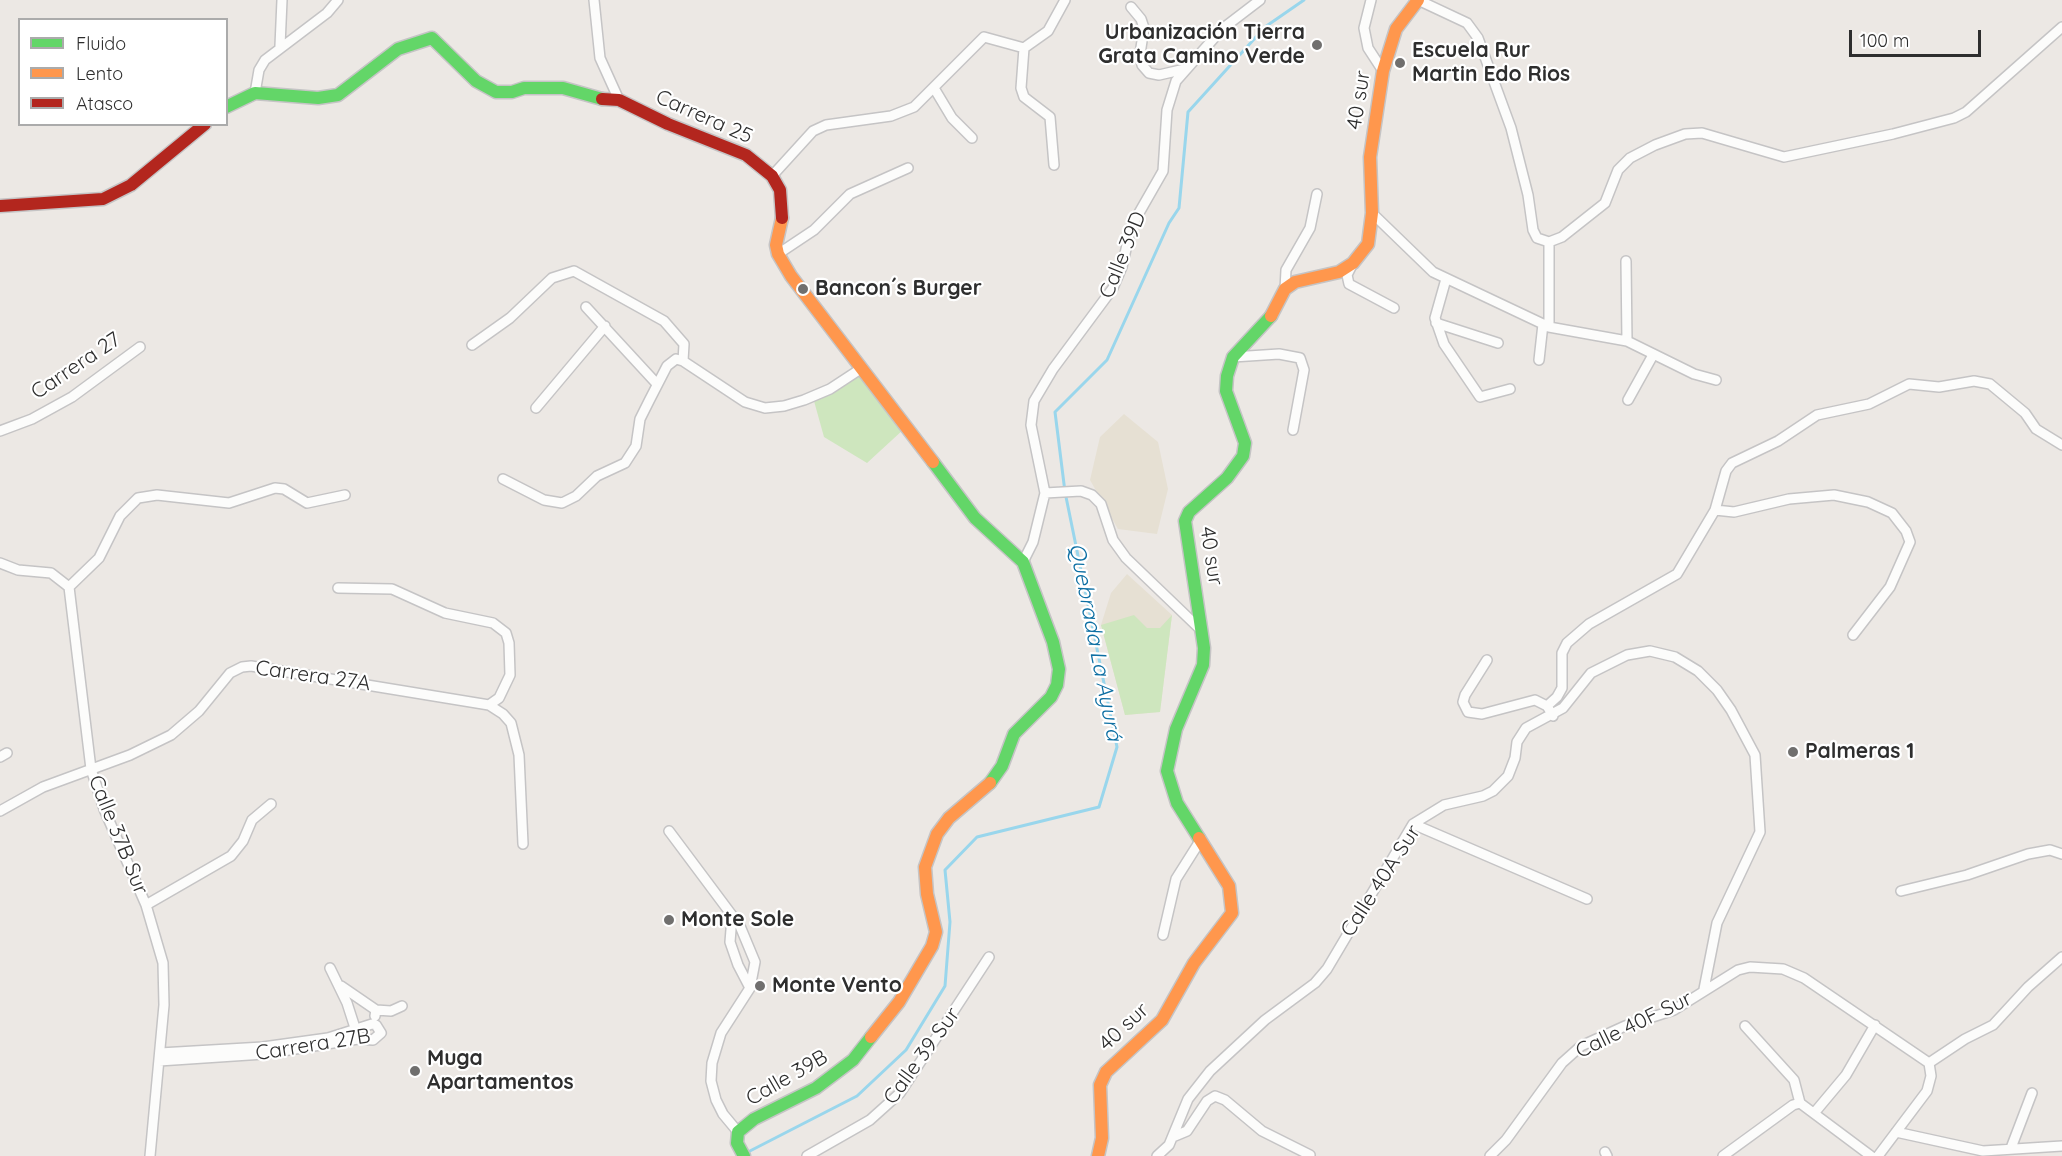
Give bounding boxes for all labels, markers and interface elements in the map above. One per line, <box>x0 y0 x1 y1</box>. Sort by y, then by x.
legend <box>18 18 228 126</box>
scale bar <box>1852 18 1984 56</box>
place label: Urbanización Tierra Grata Camino Verde <box>1098 20 1305 70</box>
text: 100 m <box>1860 29 1909 52</box>
text: Fluido <box>76 32 126 55</box>
marker: Urbanización Tierra Grata Camino Verde <box>1310 38 1324 52</box>
place label: Escuela Rur Martin Edo Rios <box>1412 38 1570 88</box>
marker: Escuela Rur Martin Edo Rios <box>1393 56 1407 70</box>
text: Lento <box>76 62 123 85</box>
street label: 40 sur <box>1342 69 1376 131</box>
street label: Carrera 25 <box>652 84 756 150</box>
text: Atasco <box>76 92 133 115</box>
street label: Calle 39D <box>1094 208 1152 302</box>
place label: Bancon´s Burger <box>815 276 982 302</box>
marker: Bancon´s Burger <box>796 282 810 296</box>
street label: Carrera 27 <box>27 327 125 405</box>
street label: 40 sur <box>1194 525 1228 587</box>
water label: Quebrada La Ayurá <box>1063 541 1127 743</box>
street label: Carrera 27A <box>254 655 372 697</box>
place label: Palmeras 1 <box>1805 739 1914 765</box>
marker: Palmeras 1 <box>1786 745 1800 759</box>
street label: Calle 37B Sur <box>83 772 153 898</box>
street label: Calle 40A Sur <box>1336 820 1426 942</box>
place label: Monte Sole <box>681 907 794 933</box>
marker: Monte Sole <box>662 913 676 927</box>
place label: Monte Vento <box>772 973 902 999</box>
marker: Monte Vento <box>753 979 767 993</box>
street label: Calle 40F Sur <box>1572 986 1696 1064</box>
street label: 40 sur <box>1094 998 1154 1056</box>
street label: Calle 39 Sur <box>878 1003 966 1109</box>
street label: Carrera 27B <box>254 1023 372 1067</box>
street label: Calle 39B <box>742 1045 832 1111</box>
place label: Muga Apartamentos <box>427 1046 574 1096</box>
marker: Muga Apartamentos <box>408 1064 422 1078</box>

